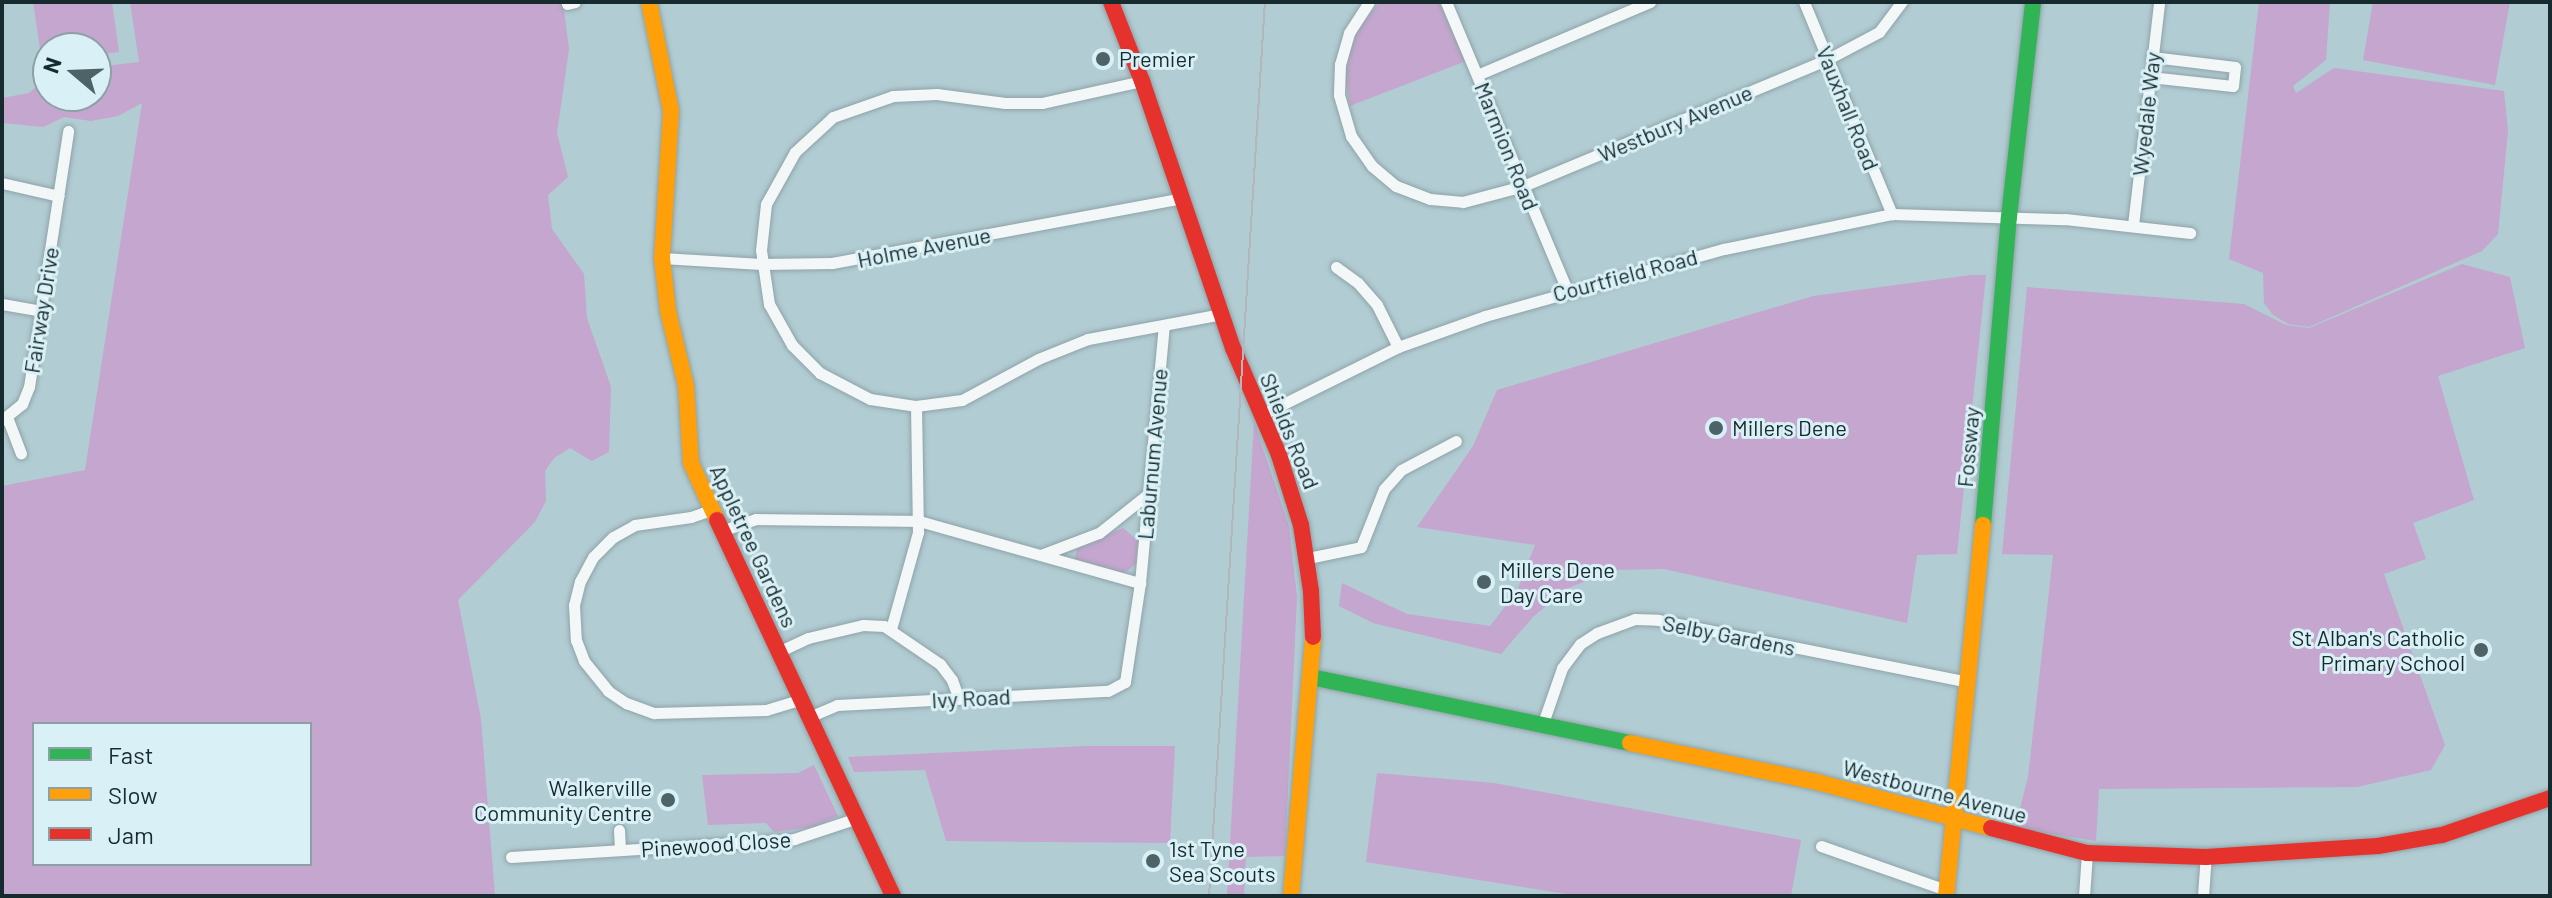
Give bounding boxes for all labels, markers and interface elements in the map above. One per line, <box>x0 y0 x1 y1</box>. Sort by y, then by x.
north arrow <box>32 32 112 112</box>
street label: Vauxhall Road <box>1811 42 1885 174</box>
place label: Premier <box>1119 46 1195 72</box>
marker: Premier <box>1094 50 1112 68</box>
street label: Wyedale Way <box>2126 51 2166 177</box>
text: N <box>37 54 66 76</box>
street label: Marmion Road <box>1469 78 1545 214</box>
street label: Westbury Avenue <box>1594 79 1756 167</box>
street label: Holme Avenue <box>855 221 993 273</box>
street label: Courtfield Road <box>1550 243 1700 307</box>
street label: Fairway Drive <box>18 245 64 375</box>
street label: Laburnum Avenue <box>1131 367 1173 541</box>
street label: Shields Road <box>1255 369 1325 493</box>
street label: Fossway <box>1951 406 1985 488</box>
place label: Millers Dene <box>1732 415 1847 441</box>
marker: Millers Dene <box>1707 419 1725 437</box>
street label: Appletree Gardens <box>705 460 803 632</box>
place label: Millers Dene Day Care <box>1500 556 1615 608</box>
marker: Millers Dene Day Care <box>1475 573 1493 591</box>
street label: Selby Gardens <box>1660 609 1798 661</box>
place label: St Alban's Catholic Primary School <box>2291 624 2465 676</box>
marker: St Alban's Catholic Primary School <box>2472 641 2490 659</box>
street label: Ivy Road <box>931 683 1011 713</box>
legend <box>32 722 312 866</box>
text: Fast <box>108 740 153 769</box>
street label: Westbourne Avenue <box>1840 754 2030 828</box>
place label: Walkerville Community Centre <box>474 774 652 826</box>
text: Slow <box>108 780 157 809</box>
marker: Walkerville Community Centre <box>659 791 677 809</box>
text: Jam <box>108 820 154 849</box>
street label: Pinewood Close <box>640 826 792 862</box>
place label: 1st Tyne Sea Scouts <box>1169 835 1276 886</box>
marker: 1st Tyne Sea Scouts <box>1144 852 1162 870</box>

